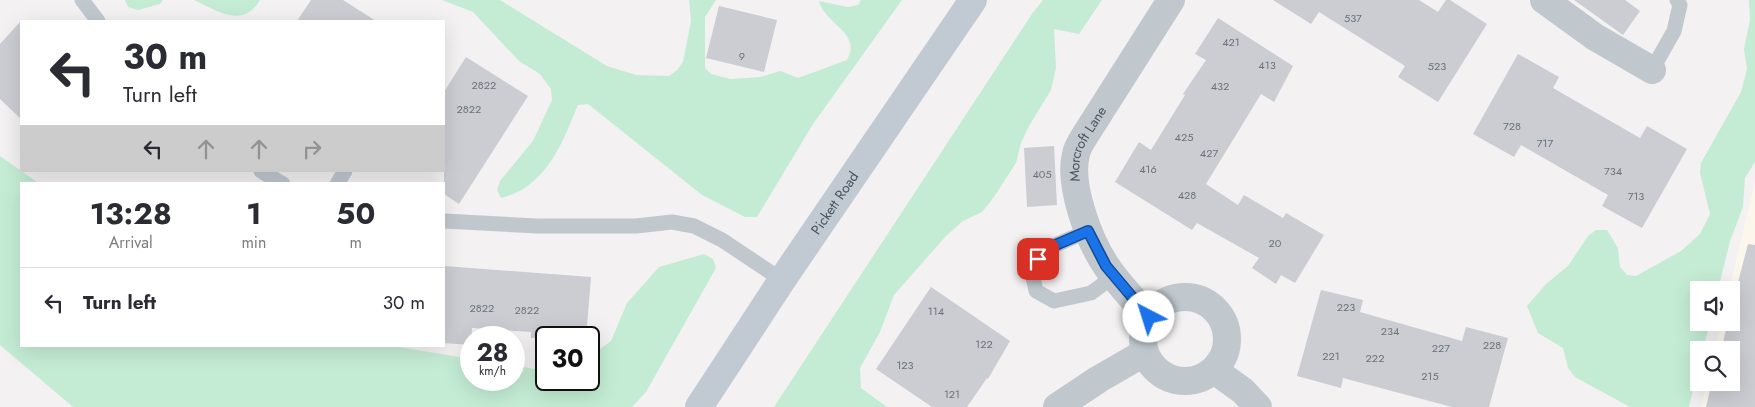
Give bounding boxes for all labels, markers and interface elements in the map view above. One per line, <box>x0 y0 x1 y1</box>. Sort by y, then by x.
house number: 537 <box>1344 10 1362 26</box>
text: 30 m <box>123 32 207 82</box>
house number: 421 <box>1222 34 1240 50</box>
icon: left <box>40 40 105 105</box>
house number: 9 <box>739 48 745 64</box>
house number: 413 <box>1258 57 1276 73</box>
house number: 523 <box>1428 58 1446 74</box>
house number: 2822 <box>472 77 496 93</box>
text: Turn left <box>123 78 197 110</box>
house number: 432 <box>1211 78 1229 94</box>
house number: 2822 <box>457 101 481 117</box>
street label: Morcroft Lane <box>1064 102 1111 182</box>
house number: 728 <box>1503 118 1521 134</box>
house number: 425 <box>1175 129 1193 145</box>
icon: left <box>139 135 167 163</box>
icon: ahead <box>192 135 220 163</box>
icon: ahead <box>245 135 273 163</box>
icon: right <box>298 135 326 163</box>
house number: 717 <box>1537 135 1553 151</box>
house number: 427 <box>1200 145 1218 161</box>
house number: 416 <box>1139 161 1157 177</box>
house number: 734 <box>1604 163 1623 179</box>
house number: 405 <box>1032 166 1052 182</box>
street label: Pickett Road <box>806 167 863 238</box>
house number: 428 <box>1178 187 1196 203</box>
house number: 713 <box>1628 188 1644 204</box>
text: 13:28 <box>90 192 172 235</box>
text: 1 <box>246 192 262 235</box>
text: 50 <box>336 192 375 235</box>
text: Arrival <box>109 231 153 254</box>
text: min <box>241 231 266 254</box>
text: m <box>349 231 362 254</box>
house number: 20 <box>1269 235 1282 251</box>
pin <box>1017 238 1059 280</box>
icon: arrive <box>1024 245 1052 273</box>
map controls <box>1690 281 1740 391</box>
button: sound <box>1690 281 1740 331</box>
icon: left <box>40 289 68 317</box>
text: Turn left <box>83 289 156 316</box>
text: 30 m <box>383 289 425 316</box>
position arrow <box>1122 290 1174 342</box>
house number: 223 <box>1337 299 1355 315</box>
house number: 2822 <box>470 300 494 316</box>
house number: 2822 <box>515 302 539 318</box>
house number: 114 <box>928 303 945 319</box>
house number: 234 <box>1381 323 1400 339</box>
speed limit sign: 30 <box>535 326 600 391</box>
text: 28 <box>476 334 509 370</box>
house number: 122 <box>975 336 993 352</box>
house number: 228 <box>1483 337 1501 353</box>
house number: 227 <box>1432 340 1450 356</box>
button: search <box>1690 341 1740 391</box>
house number: 221 <box>1322 348 1340 364</box>
house number: 222 <box>1366 350 1384 366</box>
house number: 123 <box>896 357 914 373</box>
text: km/h <box>479 362 506 380</box>
house number: 215 <box>1421 368 1439 384</box>
house number: 121 <box>944 386 960 402</box>

